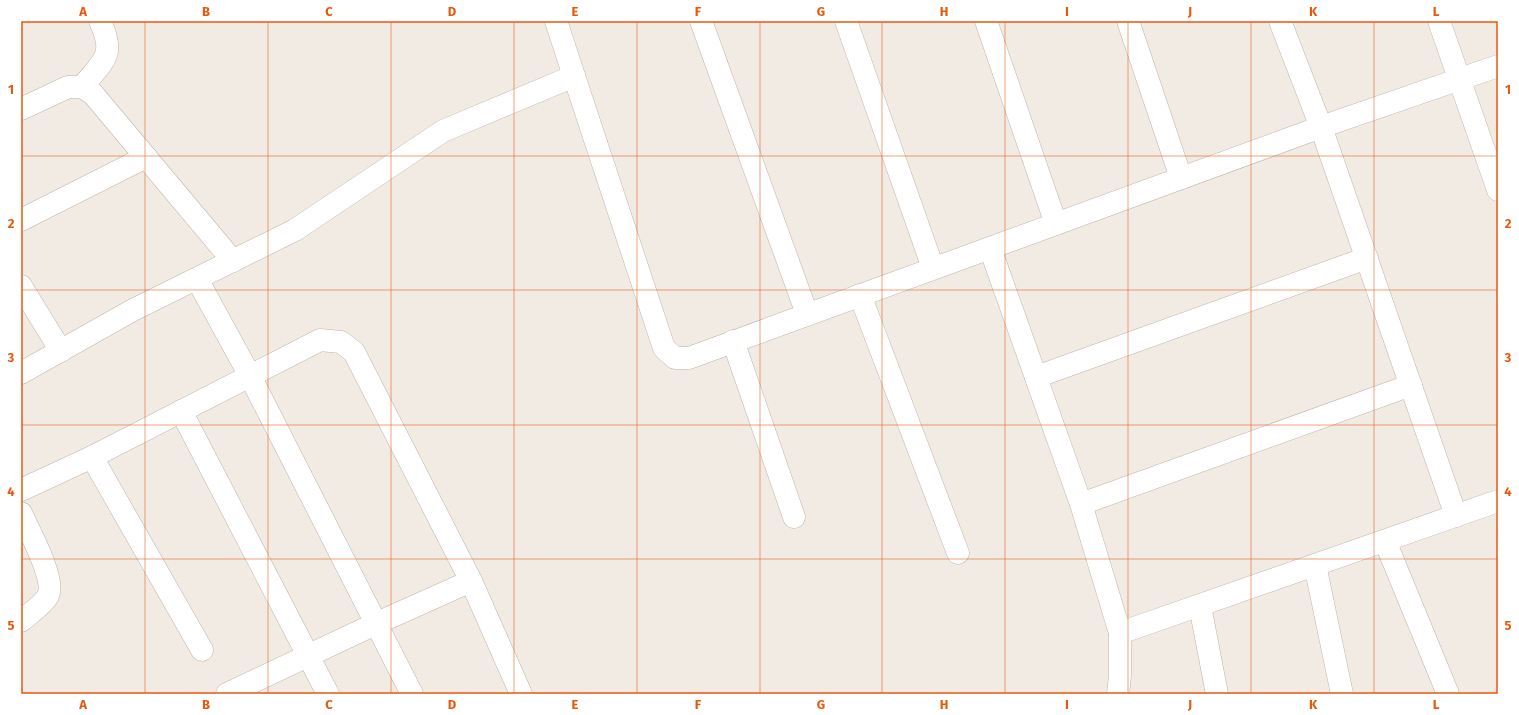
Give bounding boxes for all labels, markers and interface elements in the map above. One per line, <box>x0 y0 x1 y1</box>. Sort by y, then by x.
text: A <box>78 4 87 19</box>
text: B <box>202 4 210 19</box>
text: C <box>325 4 333 19</box>
text: D <box>448 4 457 19</box>
text: E <box>572 4 579 19</box>
text: F <box>695 4 702 19</box>
text: G <box>817 4 825 19</box>
text: H <box>940 4 948 19</box>
text: I <box>1065 4 1069 19</box>
text: J <box>1187 4 1192 19</box>
text: K <box>1309 4 1318 19</box>
text: L <box>1433 4 1440 19</box>
text: 1 <box>8 82 14 97</box>
text: 1 <box>1505 82 1511 97</box>
text: 2 <box>8 216 15 231</box>
text: 2 <box>1505 216 1512 231</box>
text: 3 <box>7 350 15 365</box>
text: 3 <box>1504 350 1512 365</box>
text: 4 <box>7 484 15 499</box>
text: 4 <box>1504 484 1512 499</box>
text: 5 <box>8 618 15 633</box>
text: 5 <box>1505 618 1512 633</box>
text: A <box>78 697 87 712</box>
text: B <box>202 697 210 712</box>
text: C <box>325 697 333 712</box>
text: D <box>448 697 457 712</box>
text: E <box>572 697 579 712</box>
text: F <box>695 697 702 712</box>
text: G <box>817 697 825 712</box>
text: H <box>940 697 948 712</box>
text: I <box>1065 697 1069 712</box>
text: J <box>1187 697 1192 712</box>
text: K <box>1309 697 1318 712</box>
text: L <box>1433 697 1440 712</box>

